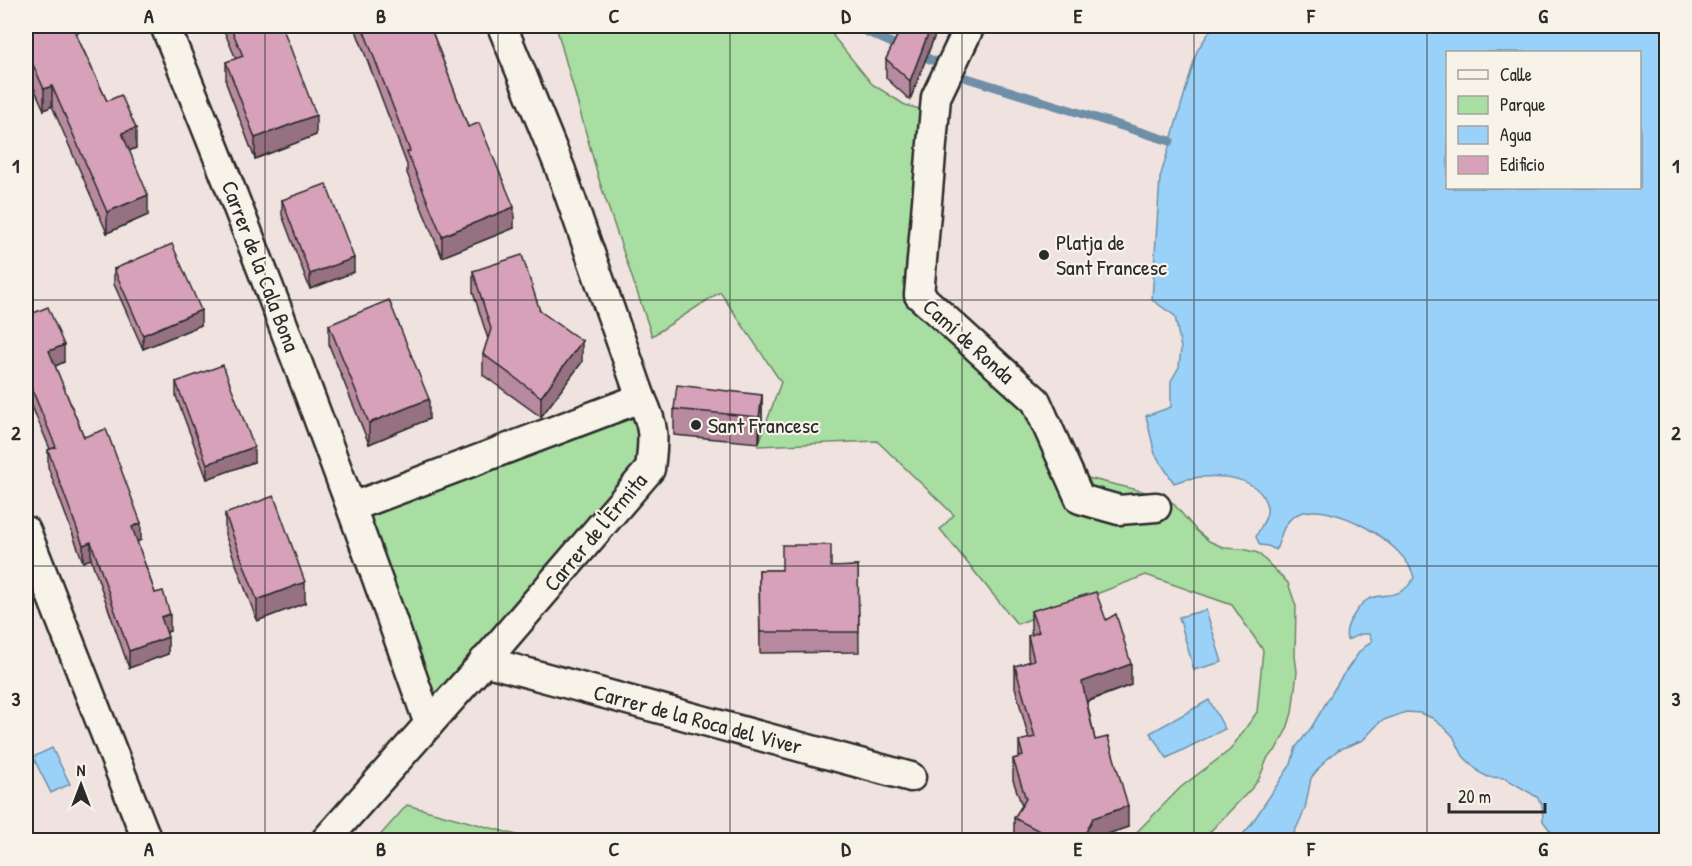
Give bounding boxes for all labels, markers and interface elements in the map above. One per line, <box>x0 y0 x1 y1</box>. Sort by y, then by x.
text: A <box>144 2 154 29</box>
text: B <box>376 2 386 29</box>
text: C <box>609 2 620 29</box>
text: D <box>841 2 851 29</box>
text: E <box>1074 2 1083 29</box>
text: F <box>1306 2 1316 29</box>
text: G <box>1538 2 1548 29</box>
legend <box>1446 51 1641 189</box>
text: Calle <box>1500 62 1532 87</box>
text: Parque <box>1500 92 1545 117</box>
text: Agua <box>1500 122 1531 147</box>
text: 1 <box>12 152 20 179</box>
text: Edificio <box>1500 152 1544 177</box>
text: 1 <box>1672 152 1680 179</box>
street label: Carrer de la Cala Bona <box>215 176 308 356</box>
place label: Platja de Sant Francesc <box>1056 227 1167 282</box>
marker: Platja de Sant Francesc <box>1037 248 1051 262</box>
street label: Camí de Ronda <box>917 292 1022 391</box>
place label: Sant Francesc <box>708 410 819 440</box>
marker: Sant Francesc <box>689 418 703 432</box>
text: 2 <box>11 419 21 446</box>
text: 2 <box>1671 419 1681 446</box>
street label: Carrer de l'Ermita <box>537 466 654 598</box>
street label: Carrer de la Roca del Viver <box>591 677 806 761</box>
text: 3 <box>12 685 21 712</box>
text: 3 <box>1672 685 1681 712</box>
north arrow <box>51 755 111 815</box>
text: N <box>77 759 86 781</box>
scale bar <box>1449 776 1545 814</box>
text: 20 m <box>1458 784 1491 809</box>
text: A <box>144 835 154 862</box>
text: B <box>376 835 386 862</box>
text: C <box>609 835 620 862</box>
text: D <box>841 835 851 862</box>
text: E <box>1074 835 1083 862</box>
text: F <box>1306 835 1316 862</box>
text: G <box>1538 835 1548 862</box>

